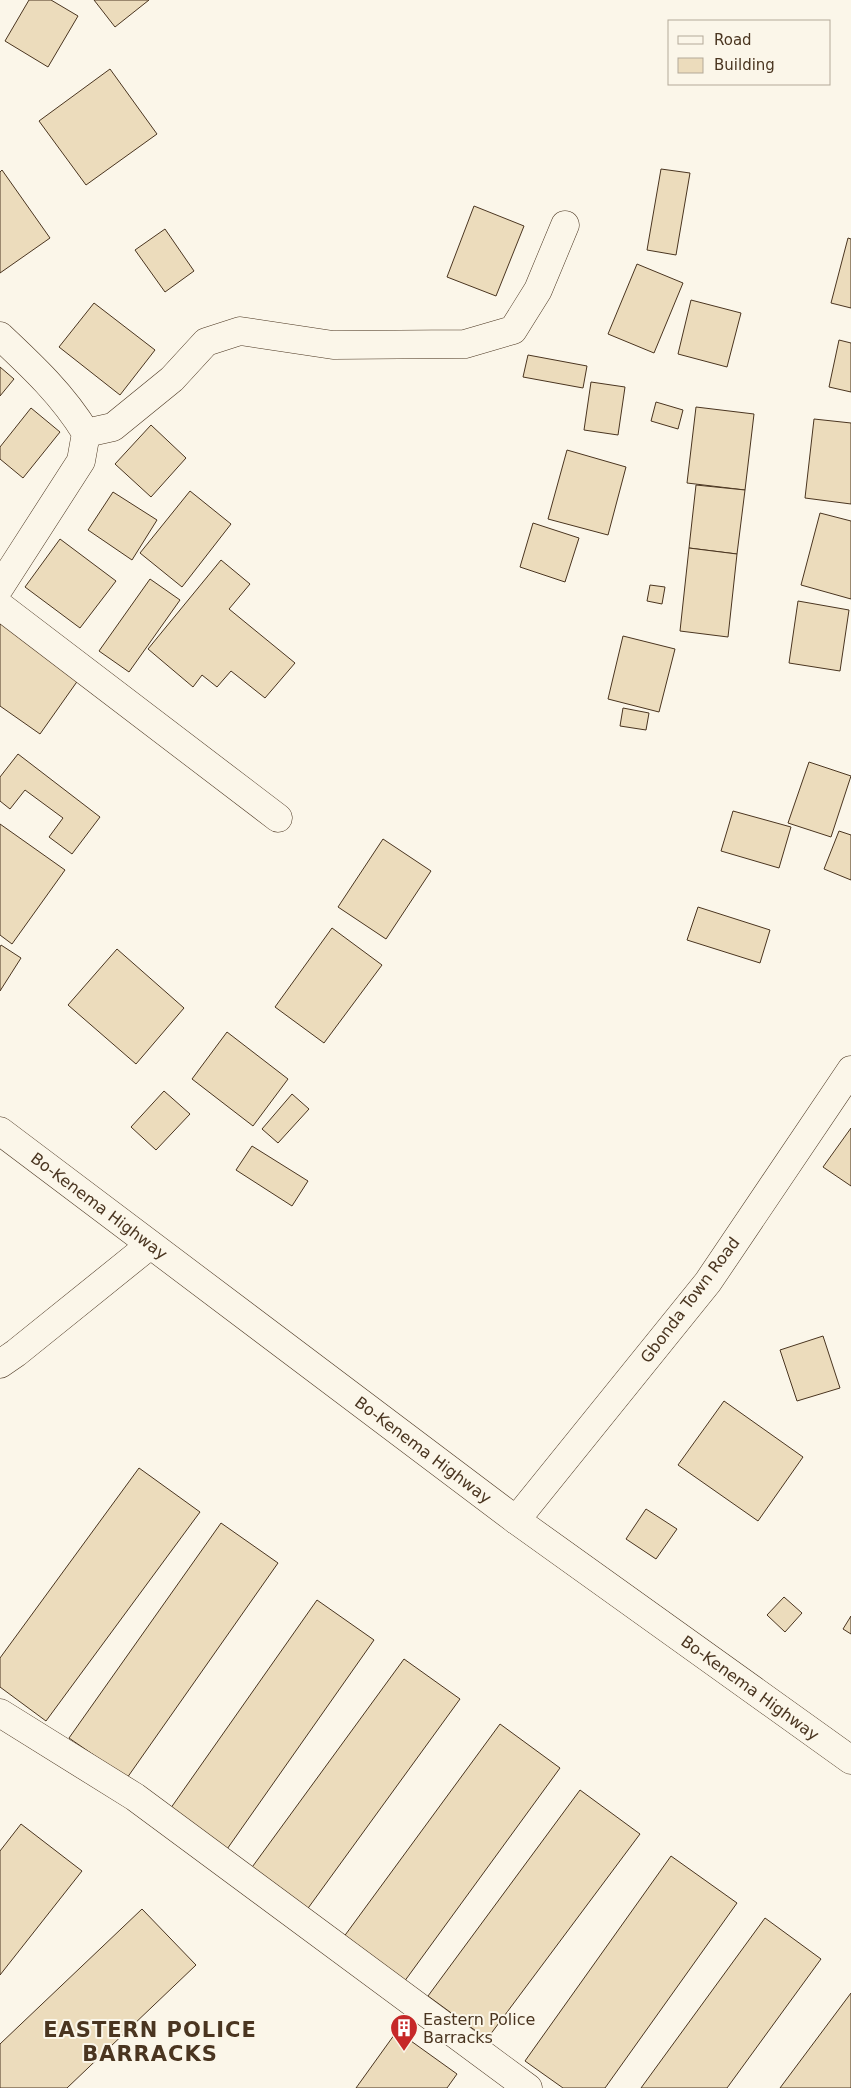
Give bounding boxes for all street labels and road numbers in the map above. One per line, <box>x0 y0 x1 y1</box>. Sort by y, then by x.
street label: Bo-Kenema Highway <box>27 1148 171 1264</box>
street label: Gbonda Town Road <box>636 1233 744 1367</box>
street label: Bo-Kenema Highway <box>351 1392 495 1508</box>
street label: Bo-Kenema Highway <box>677 1632 823 1744</box>

